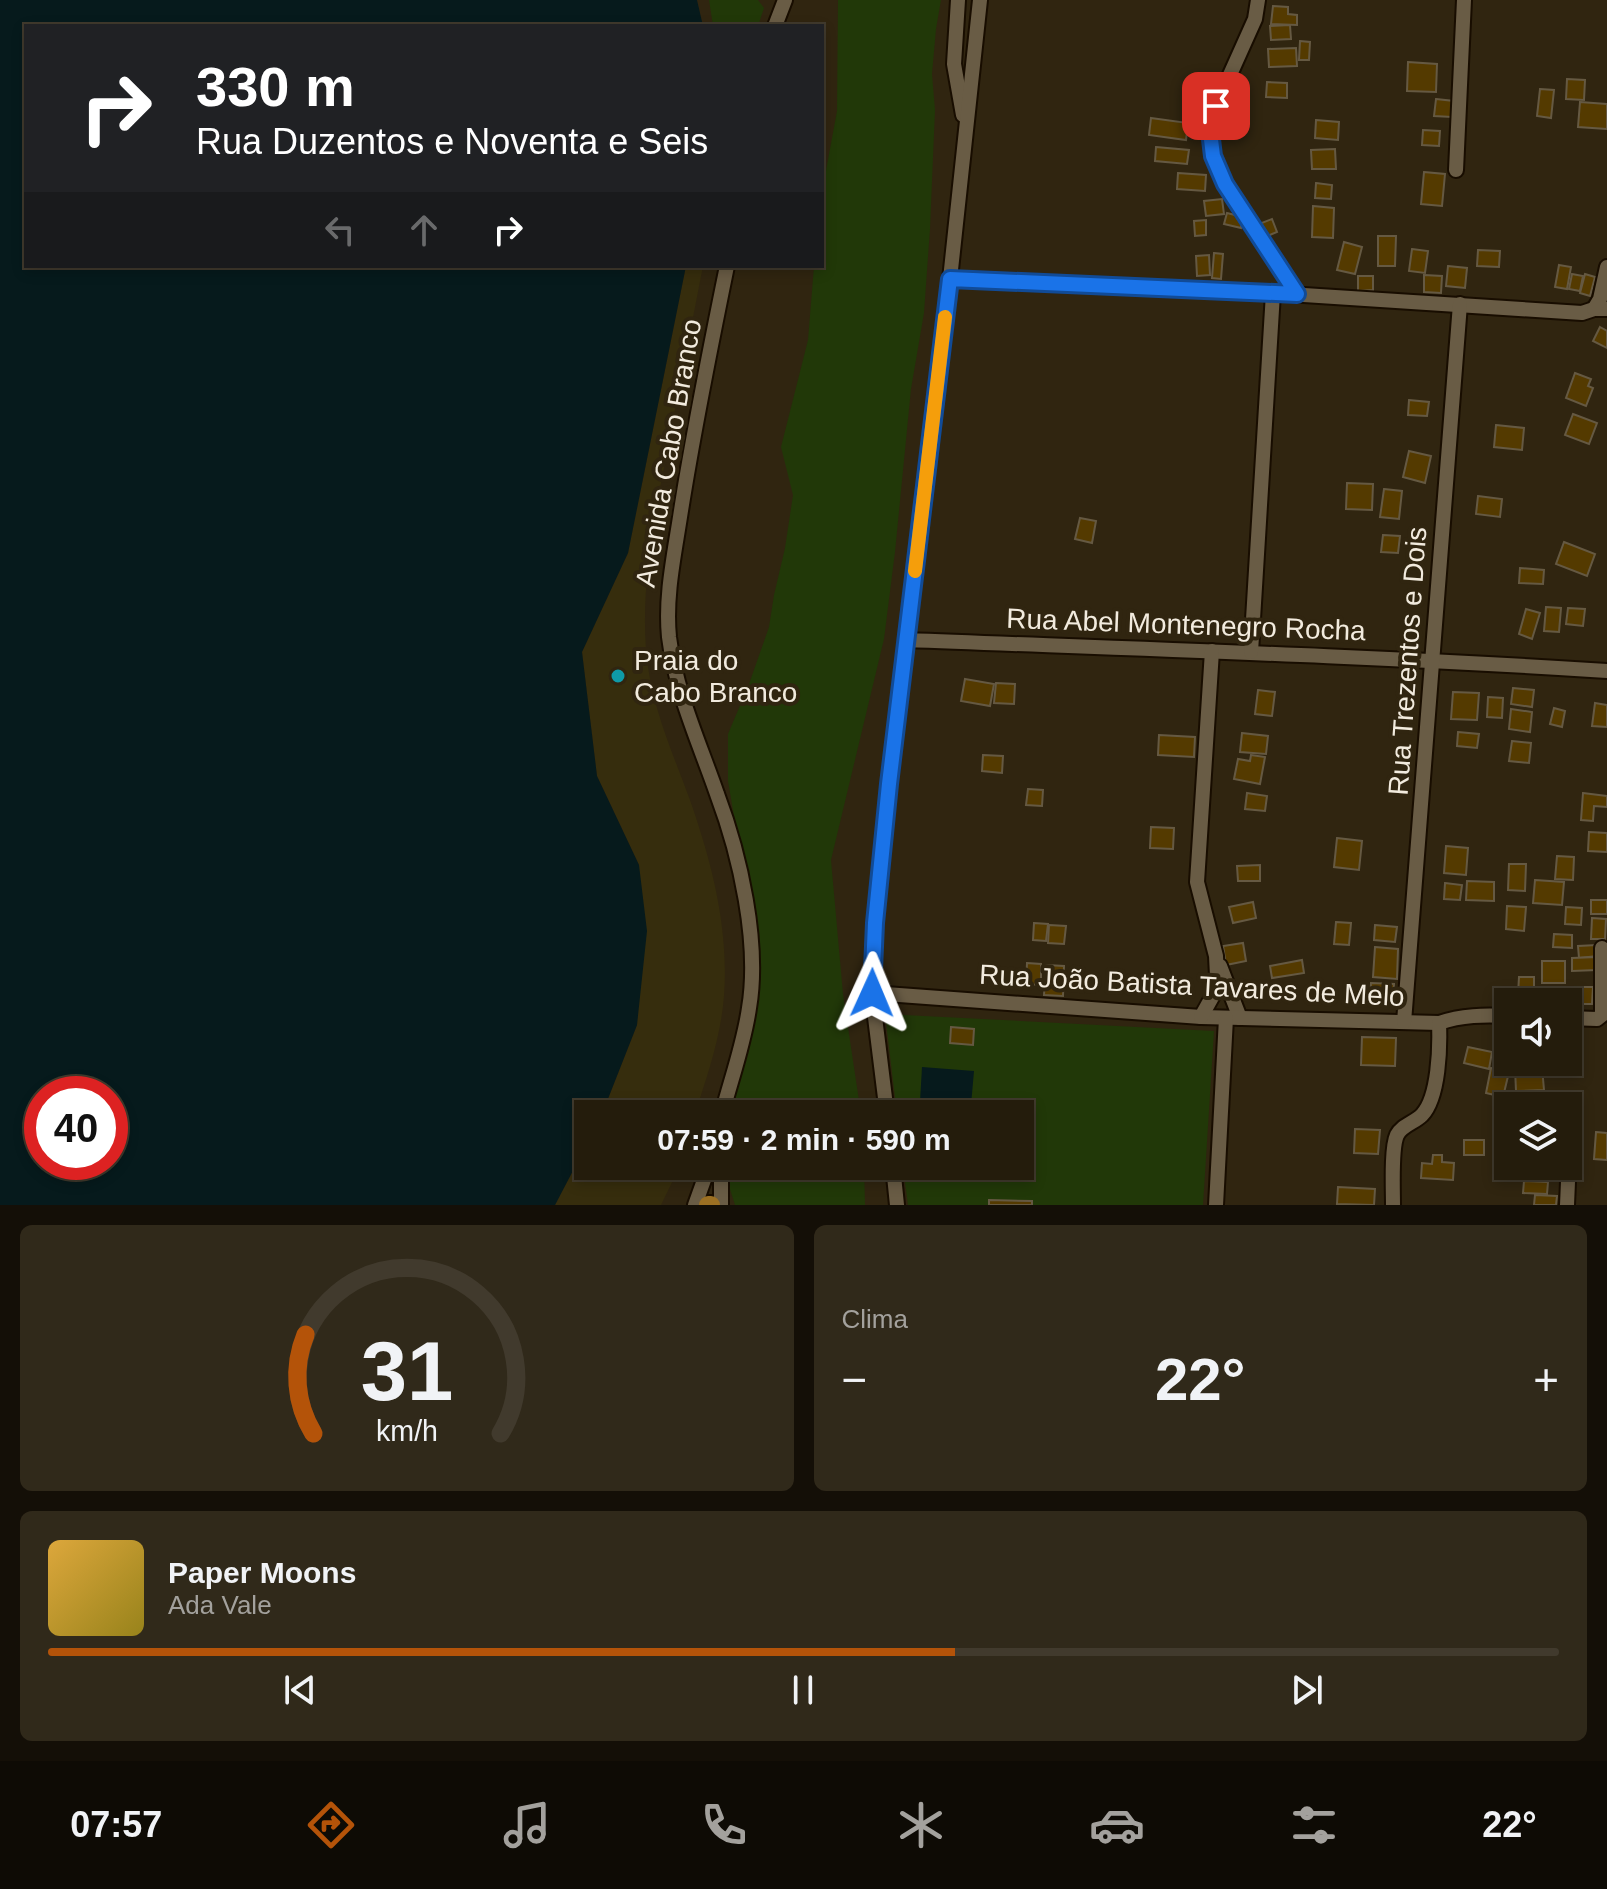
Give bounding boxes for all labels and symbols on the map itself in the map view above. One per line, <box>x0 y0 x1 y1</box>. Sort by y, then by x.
pin <box>1182 72 1250 140</box>
street label: Avenida Cabo Branco <box>630 317 707 590</box>
street label: Rua Trezentos e Dois <box>1383 526 1432 796</box>
street label: Rua Abel Montenegro Rocha <box>1006 603 1367 646</box>
place label: Praia do Cabo Branco <box>634 645 797 708</box>
marker: Praia do Cabo Branco <box>609 667 627 685</box>
position arrow <box>830 951 914 1035</box>
street label: Rua João Batista Tavares de Melo <box>978 959 1405 1012</box>
speed limit sign: 40 <box>24 1076 128 1180</box>

